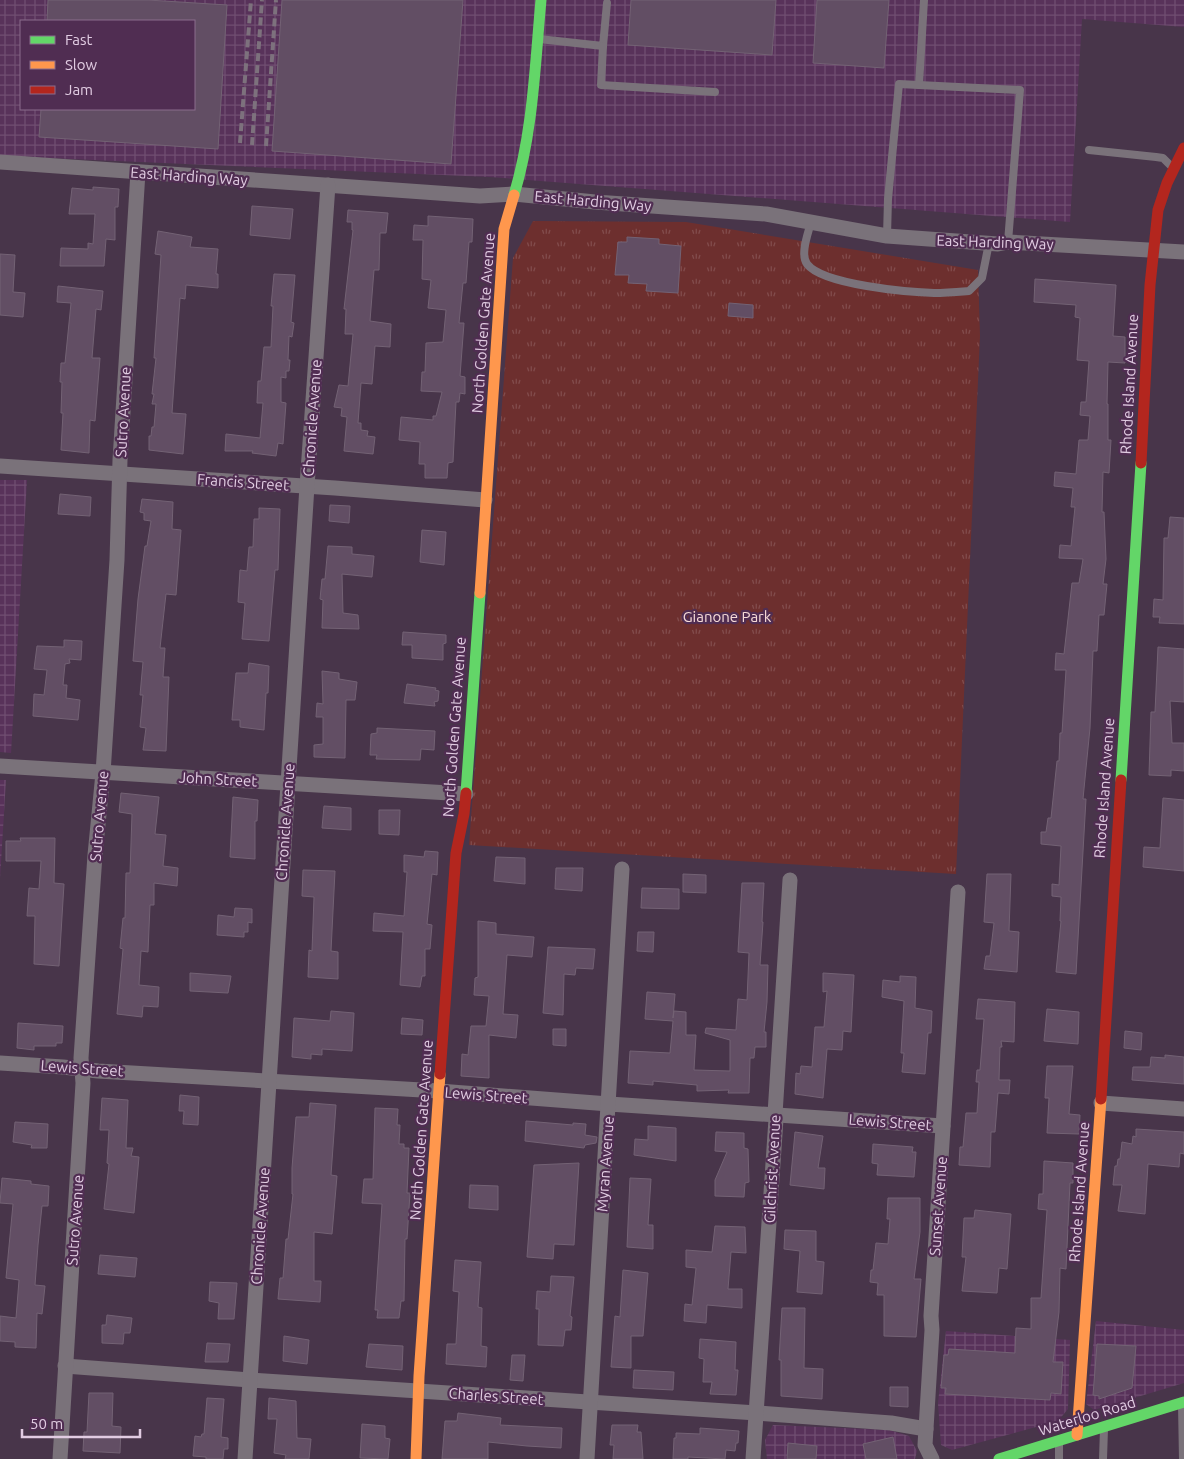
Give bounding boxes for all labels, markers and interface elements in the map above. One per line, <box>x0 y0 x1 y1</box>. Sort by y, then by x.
legend <box>20 20 195 110</box>
text: Fast <box>65 31 93 48</box>
text: Slow <box>65 56 98 73</box>
text: Jam <box>65 81 93 98</box>
street label: East Harding Way <box>130 163 248 189</box>
street label: East Harding Way <box>534 187 652 215</box>
street label: East Harding Way <box>936 231 1054 253</box>
street label: North Golden Gate Avenue <box>468 232 498 414</box>
street label: Rhode Island Avenue <box>1117 313 1141 455</box>
street label: Chronicle Avenue <box>299 359 325 477</box>
street label: Sutro Avenue <box>112 366 134 458</box>
street label: Francis Street <box>197 470 290 494</box>
park label: Gianone Park <box>683 608 772 625</box>
street label: North Golden Gate Avenue <box>439 636 469 818</box>
street label: Rhode Island Avenue <box>1091 717 1117 859</box>
street label: Chronicle Avenue <box>272 763 298 881</box>
street label: John Street <box>178 768 258 790</box>
street label: Sutro Avenue <box>87 770 111 862</box>
street label: North Golden Gate Avenue <box>406 1039 436 1221</box>
street label: Lewis Street <box>40 1057 124 1079</box>
street label: Lewis Street <box>444 1084 528 1106</box>
street label: Lewis Street <box>848 1111 932 1133</box>
street label: Gilchrist Avenue <box>761 1114 783 1224</box>
street label: Myran Avenue <box>593 1115 617 1213</box>
street label: Rhode Island Avenue <box>1066 1121 1092 1263</box>
street label: Sunset Avenue <box>926 1156 950 1256</box>
street label: Chronicle Avenue <box>247 1167 273 1285</box>
street label: Sutro Avenue <box>63 1174 87 1266</box>
street label: Charles Street <box>448 1384 544 1408</box>
street label: Waterloo Road <box>1036 1393 1138 1439</box>
scale bar <box>22 1406 140 1438</box>
text: 50 m <box>30 1415 63 1432</box>

